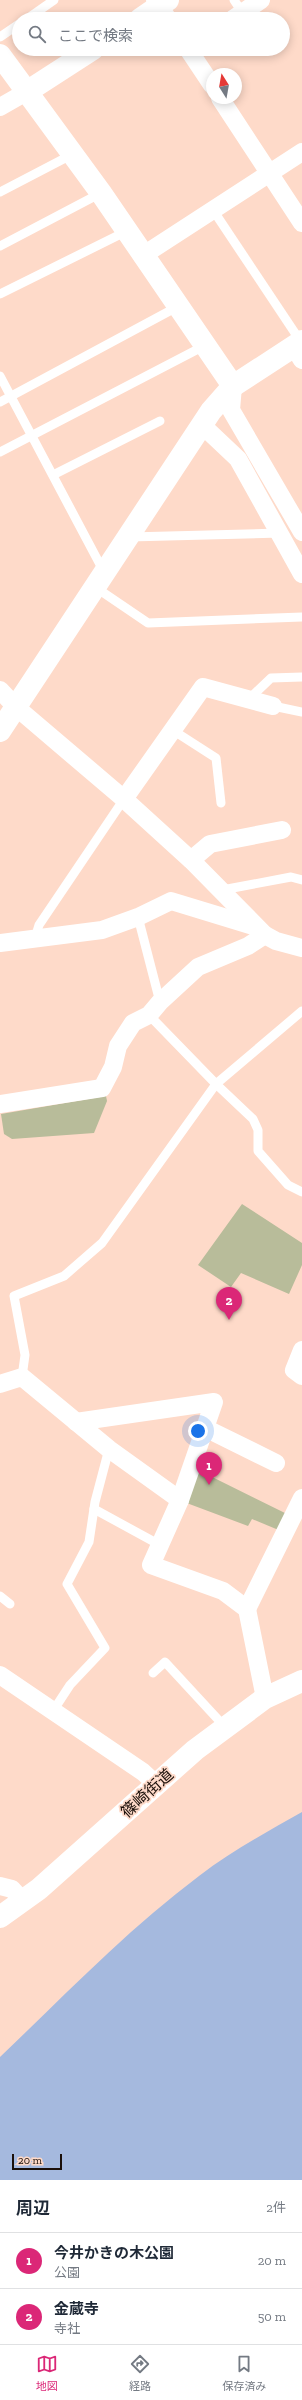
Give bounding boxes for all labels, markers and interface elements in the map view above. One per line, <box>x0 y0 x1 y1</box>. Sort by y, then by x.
search box <box>12 12 290 56</box>
icon: search <box>26 23 48 45</box>
text: ここで検索 <box>58 27 133 45</box>
north arrow <box>206 68 242 104</box>
pin: 2 <box>216 1287 242 1320</box>
your location <box>188 1421 208 1441</box>
pin: 1 <box>196 1452 222 1485</box>
street label: 篠崎街道 <box>117 1765 177 1821</box>
scale bar <box>12 2152 62 2171</box>
text: 20 m <box>18 2154 42 2167</box>
text: 周辺 <box>16 2198 50 2218</box>
text: 2件 <box>266 2200 286 2215</box>
text: 今井かきの木公園 <box>54 2244 174 2262</box>
text: 1 <box>26 2253 32 2268</box>
text: 20 m <box>258 2253 286 2268</box>
text: 公園 <box>54 2265 80 2280</box>
text: 金蔵寺 <box>54 2300 99 2318</box>
text: 2 <box>26 2309 32 2324</box>
text: 50 m <box>258 2309 286 2324</box>
text: 寺社 <box>54 2321 80 2336</box>
tab: 地図 <box>36 2353 58 2393</box>
tab: 経路 <box>129 2353 151 2393</box>
tab: 保存済み <box>222 2353 266 2393</box>

